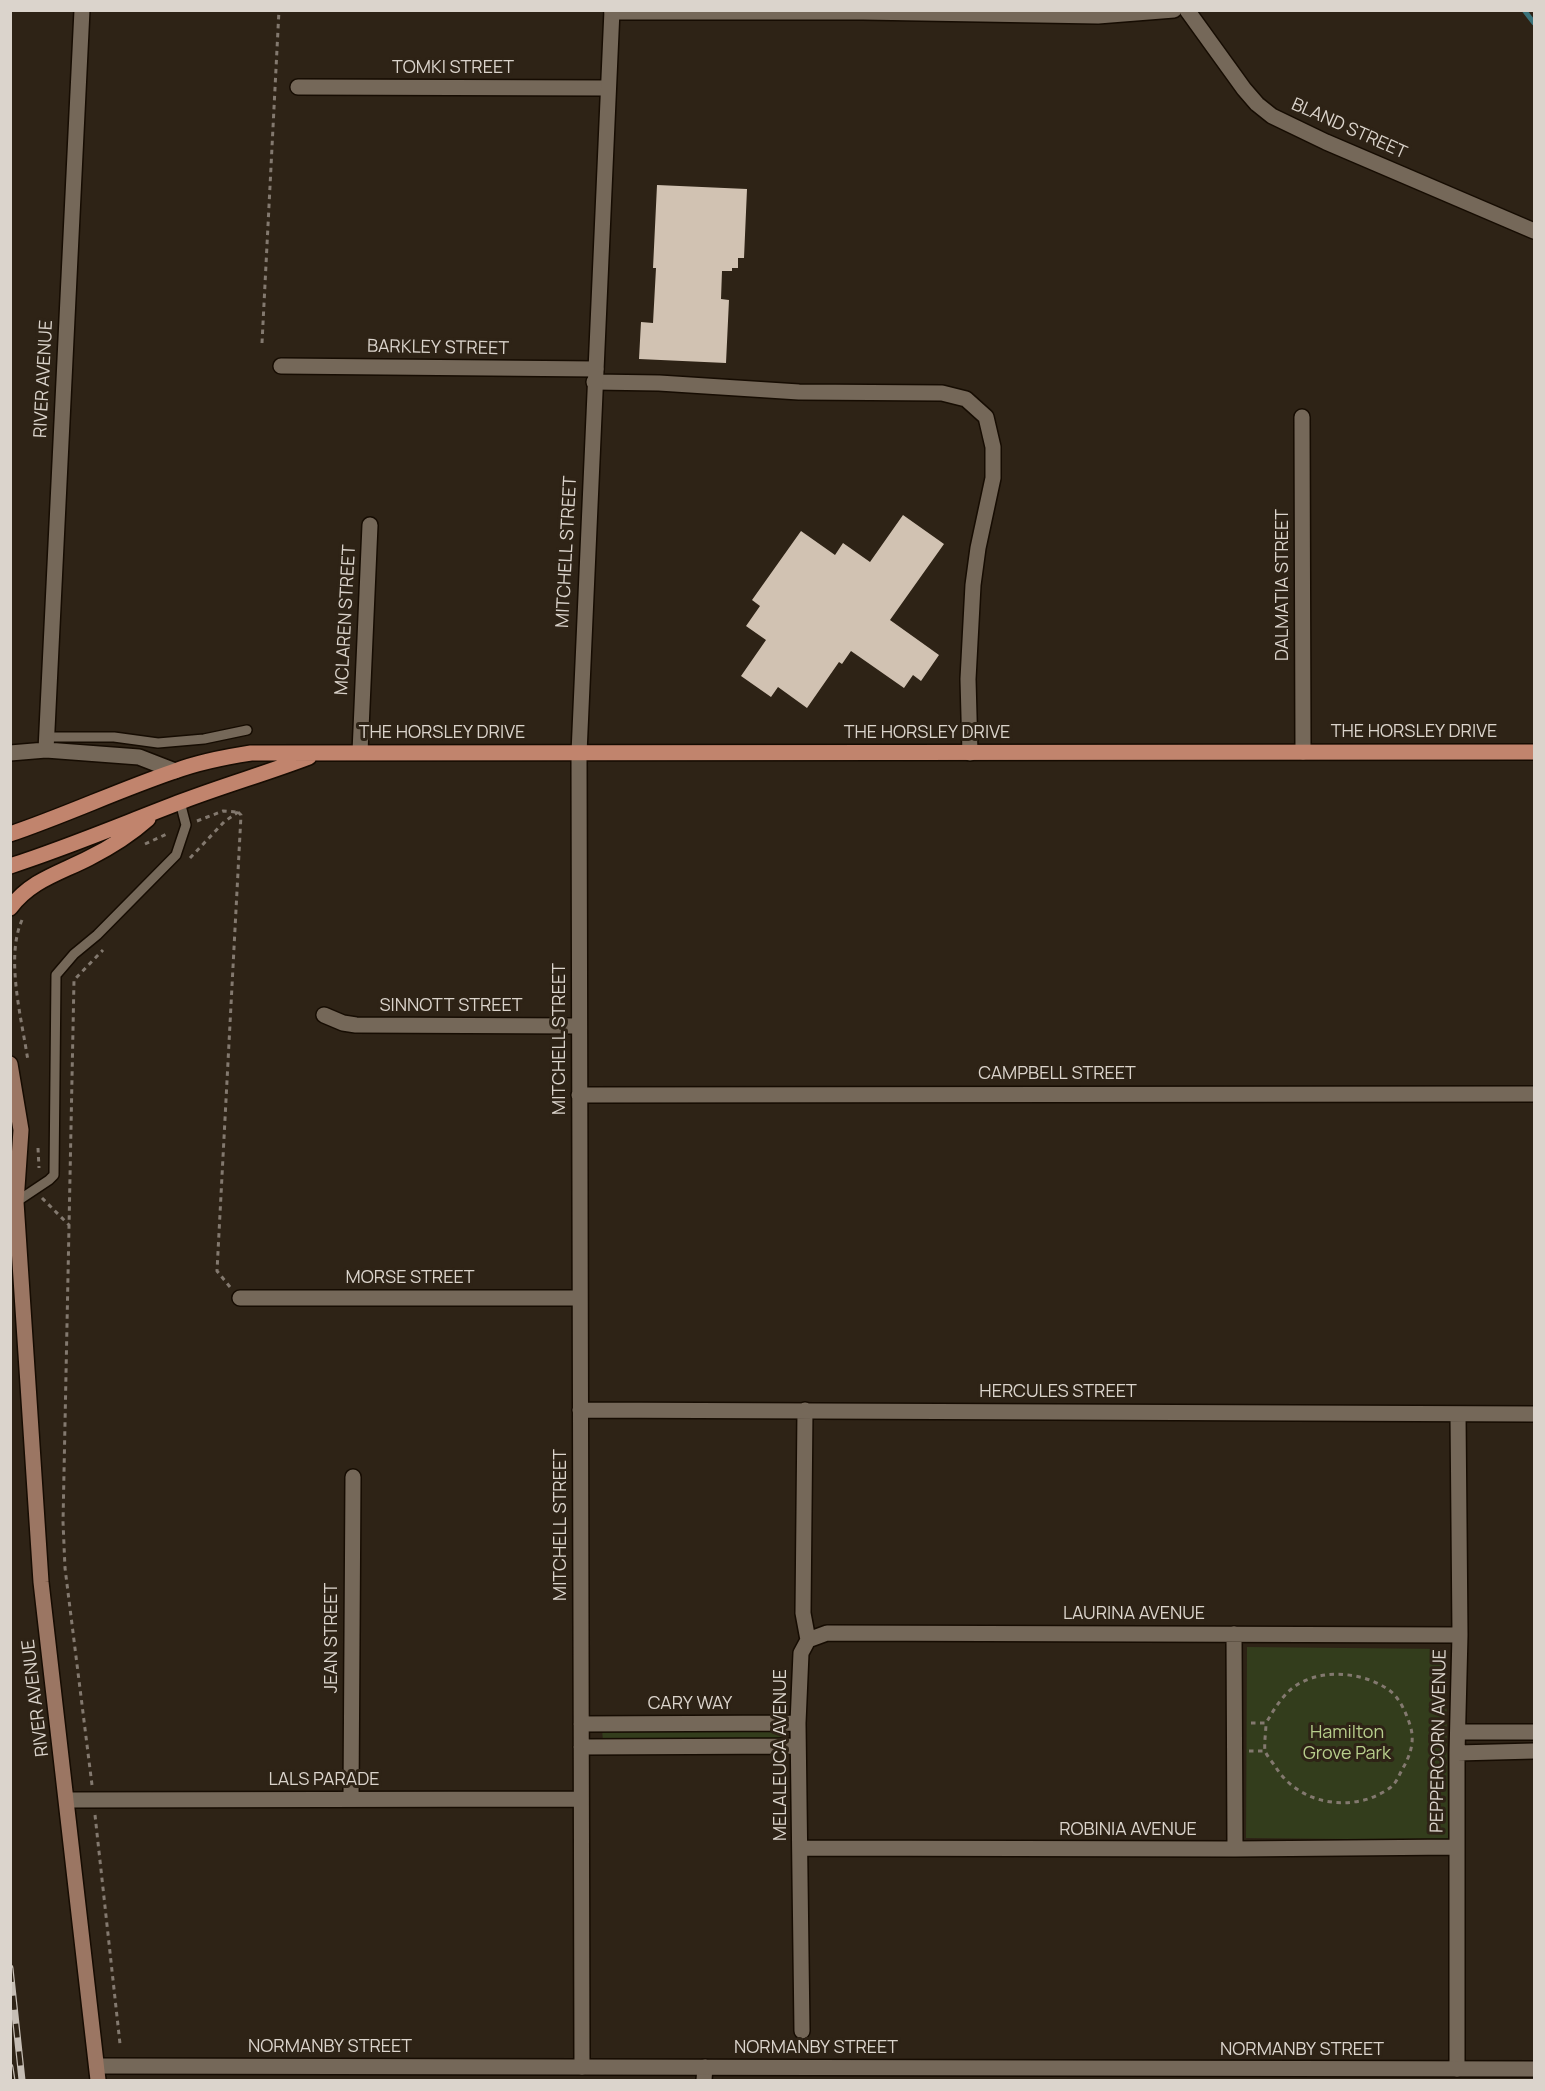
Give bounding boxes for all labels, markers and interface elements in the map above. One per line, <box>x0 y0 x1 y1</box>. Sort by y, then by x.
street label: TOMKI STREET <box>392 57 514 79</box>
street label: BLAND STREET <box>1288 94 1410 164</box>
street label: RIVER AVENUE <box>30 319 58 439</box>
street label: BARKLEY STREET <box>367 336 509 360</box>
street label: MITCHELL STREET <box>552 476 582 628</box>
street label: DALMATIA STREET <box>1272 509 1294 661</box>
street label: MCLAREN STREET <box>331 544 361 696</box>
street label: THE HORSLEY DRIVE <box>1331 721 1497 743</box>
street label: THE HORSLEY DRIVE <box>359 722 525 744</box>
street label: THE HORSLEY DRIVE <box>844 722 1010 744</box>
street label: MITCHELL STREET <box>549 963 571 1115</box>
street label: SINNOTT STREET <box>379 995 523 1017</box>
street label: CAMPBELL STREET <box>978 1063 1136 1085</box>
street label: MORSE STREET <box>346 1267 474 1289</box>
street label: HERCULES STREET <box>979 1381 1137 1403</box>
street label: MITCHELL STREET <box>550 1449 572 1601</box>
street label: JEAN STREET <box>321 1583 343 1693</box>
street label: LAURINA AVENUE <box>1063 1603 1205 1625</box>
street label: RIVER AVENUE <box>18 1638 54 1758</box>
street label: PEPPERCORN AVENUE <box>1427 1649 1451 1833</box>
street label: MELALEUCA AVENUE <box>770 1669 792 1841</box>
street label: CARY WAY <box>648 1693 732 1715</box>
park label: Hamilton Grove Park <box>1303 1722 1391 1764</box>
street label: LALS PARADE <box>269 1769 379 1791</box>
street label: ROBINIA AVENUE <box>1059 1819 1197 1841</box>
street label: NORMANBY STREET <box>248 2036 412 2058</box>
street label: NORMANBY STREET <box>734 2037 898 2059</box>
street label: NORMANBY STREET <box>1220 2039 1384 2061</box>

